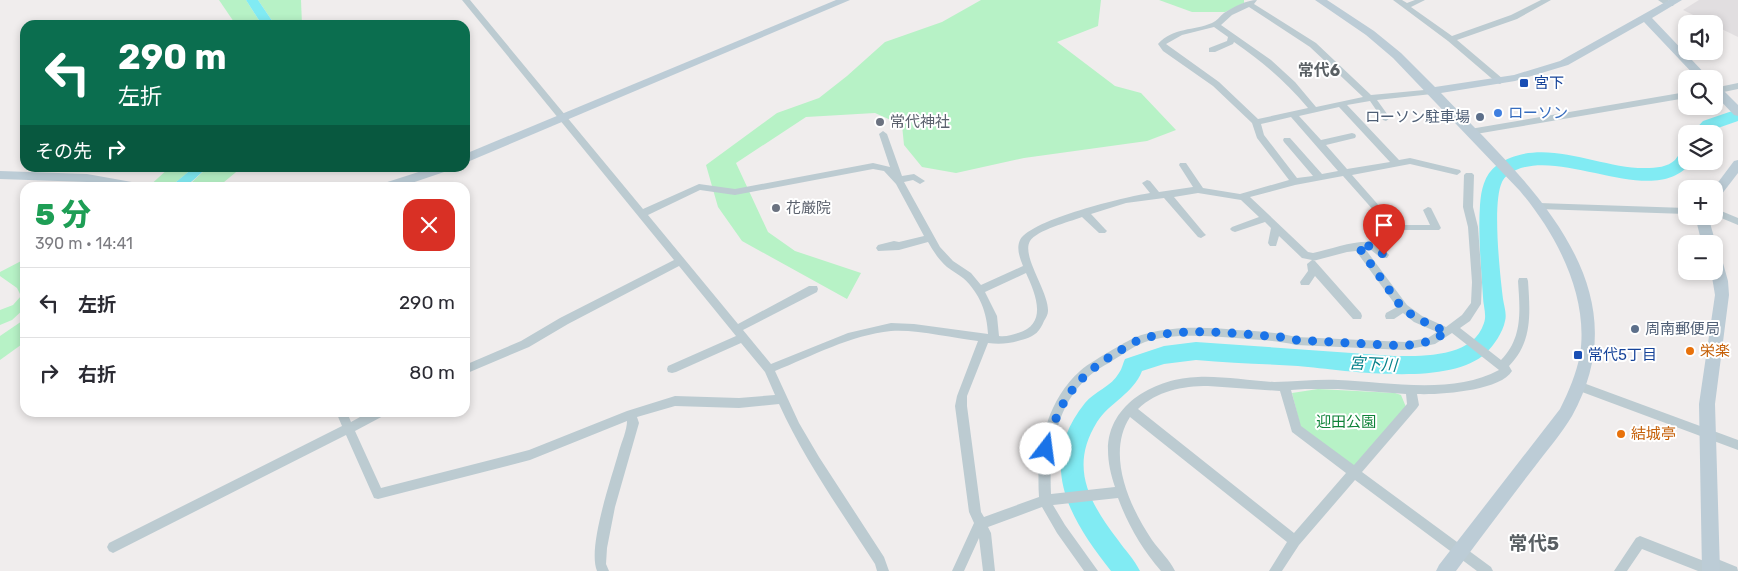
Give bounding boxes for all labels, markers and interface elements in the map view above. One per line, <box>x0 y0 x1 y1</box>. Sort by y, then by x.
map controls <box>1678 15 1723 280</box>
button: sound <box>1678 15 1723 60</box>
text: 290 m <box>118 36 227 78</box>
icon: left <box>35 40 100 105</box>
district label: 常代6 <box>1298 61 1340 80</box>
button: search <box>1678 70 1723 115</box>
place label: 宮下 <box>1534 74 1564 92</box>
marker: 宮下 <box>1518 77 1530 89</box>
text: 左折 <box>118 83 162 110</box>
place label: ローソン <box>1508 104 1568 122</box>
marker: ローソン <box>1492 107 1504 119</box>
place label: ローソン駐車場 <box>1365 108 1470 126</box>
marker: ローソン駐車場 <box>1474 111 1486 123</box>
place label: 常代神社 <box>890 113 950 131</box>
marker: 常代神社 <box>874 116 886 128</box>
button: layers <box>1678 125 1723 170</box>
icon: right <box>102 135 130 163</box>
text: その先 <box>35 140 92 163</box>
button: + <box>1678 180 1723 225</box>
text: 5 分 <box>35 197 91 233</box>
button: close <box>403 199 455 251</box>
place label: 花厳院 <box>786 199 831 217</box>
marker: 花厳院 <box>770 202 782 214</box>
pin <box>1363 204 1405 255</box>
icon: arrive <box>1370 211 1398 239</box>
text: 390 m · 14:41 <box>35 234 133 253</box>
button: − <box>1678 235 1723 280</box>
icon: left <box>35 289 63 317</box>
text: 290 m <box>399 291 455 314</box>
text: 左折 <box>78 293 116 316</box>
place label: 周南郵便局 <box>1645 320 1720 338</box>
marker: 周南郵便局 <box>1629 323 1641 335</box>
place label: 栄楽 <box>1700 342 1730 360</box>
marker: 栄楽 <box>1684 345 1696 357</box>
place label: 常代5丁目 <box>1588 346 1657 364</box>
marker: 常代5丁目 <box>1572 349 1584 361</box>
water label: 宮下川 <box>1349 353 1399 375</box>
icon: right <box>35 359 63 387</box>
text: 80 m <box>409 361 455 384</box>
text: 右折 <box>78 363 116 386</box>
park label: 迎田公園 <box>1316 413 1376 431</box>
position arrow <box>1019 422 1071 474</box>
place label: 結城亭 <box>1631 425 1676 443</box>
marker: 結城亭 <box>1615 428 1627 440</box>
district label: 常代5 <box>1509 532 1559 555</box>

